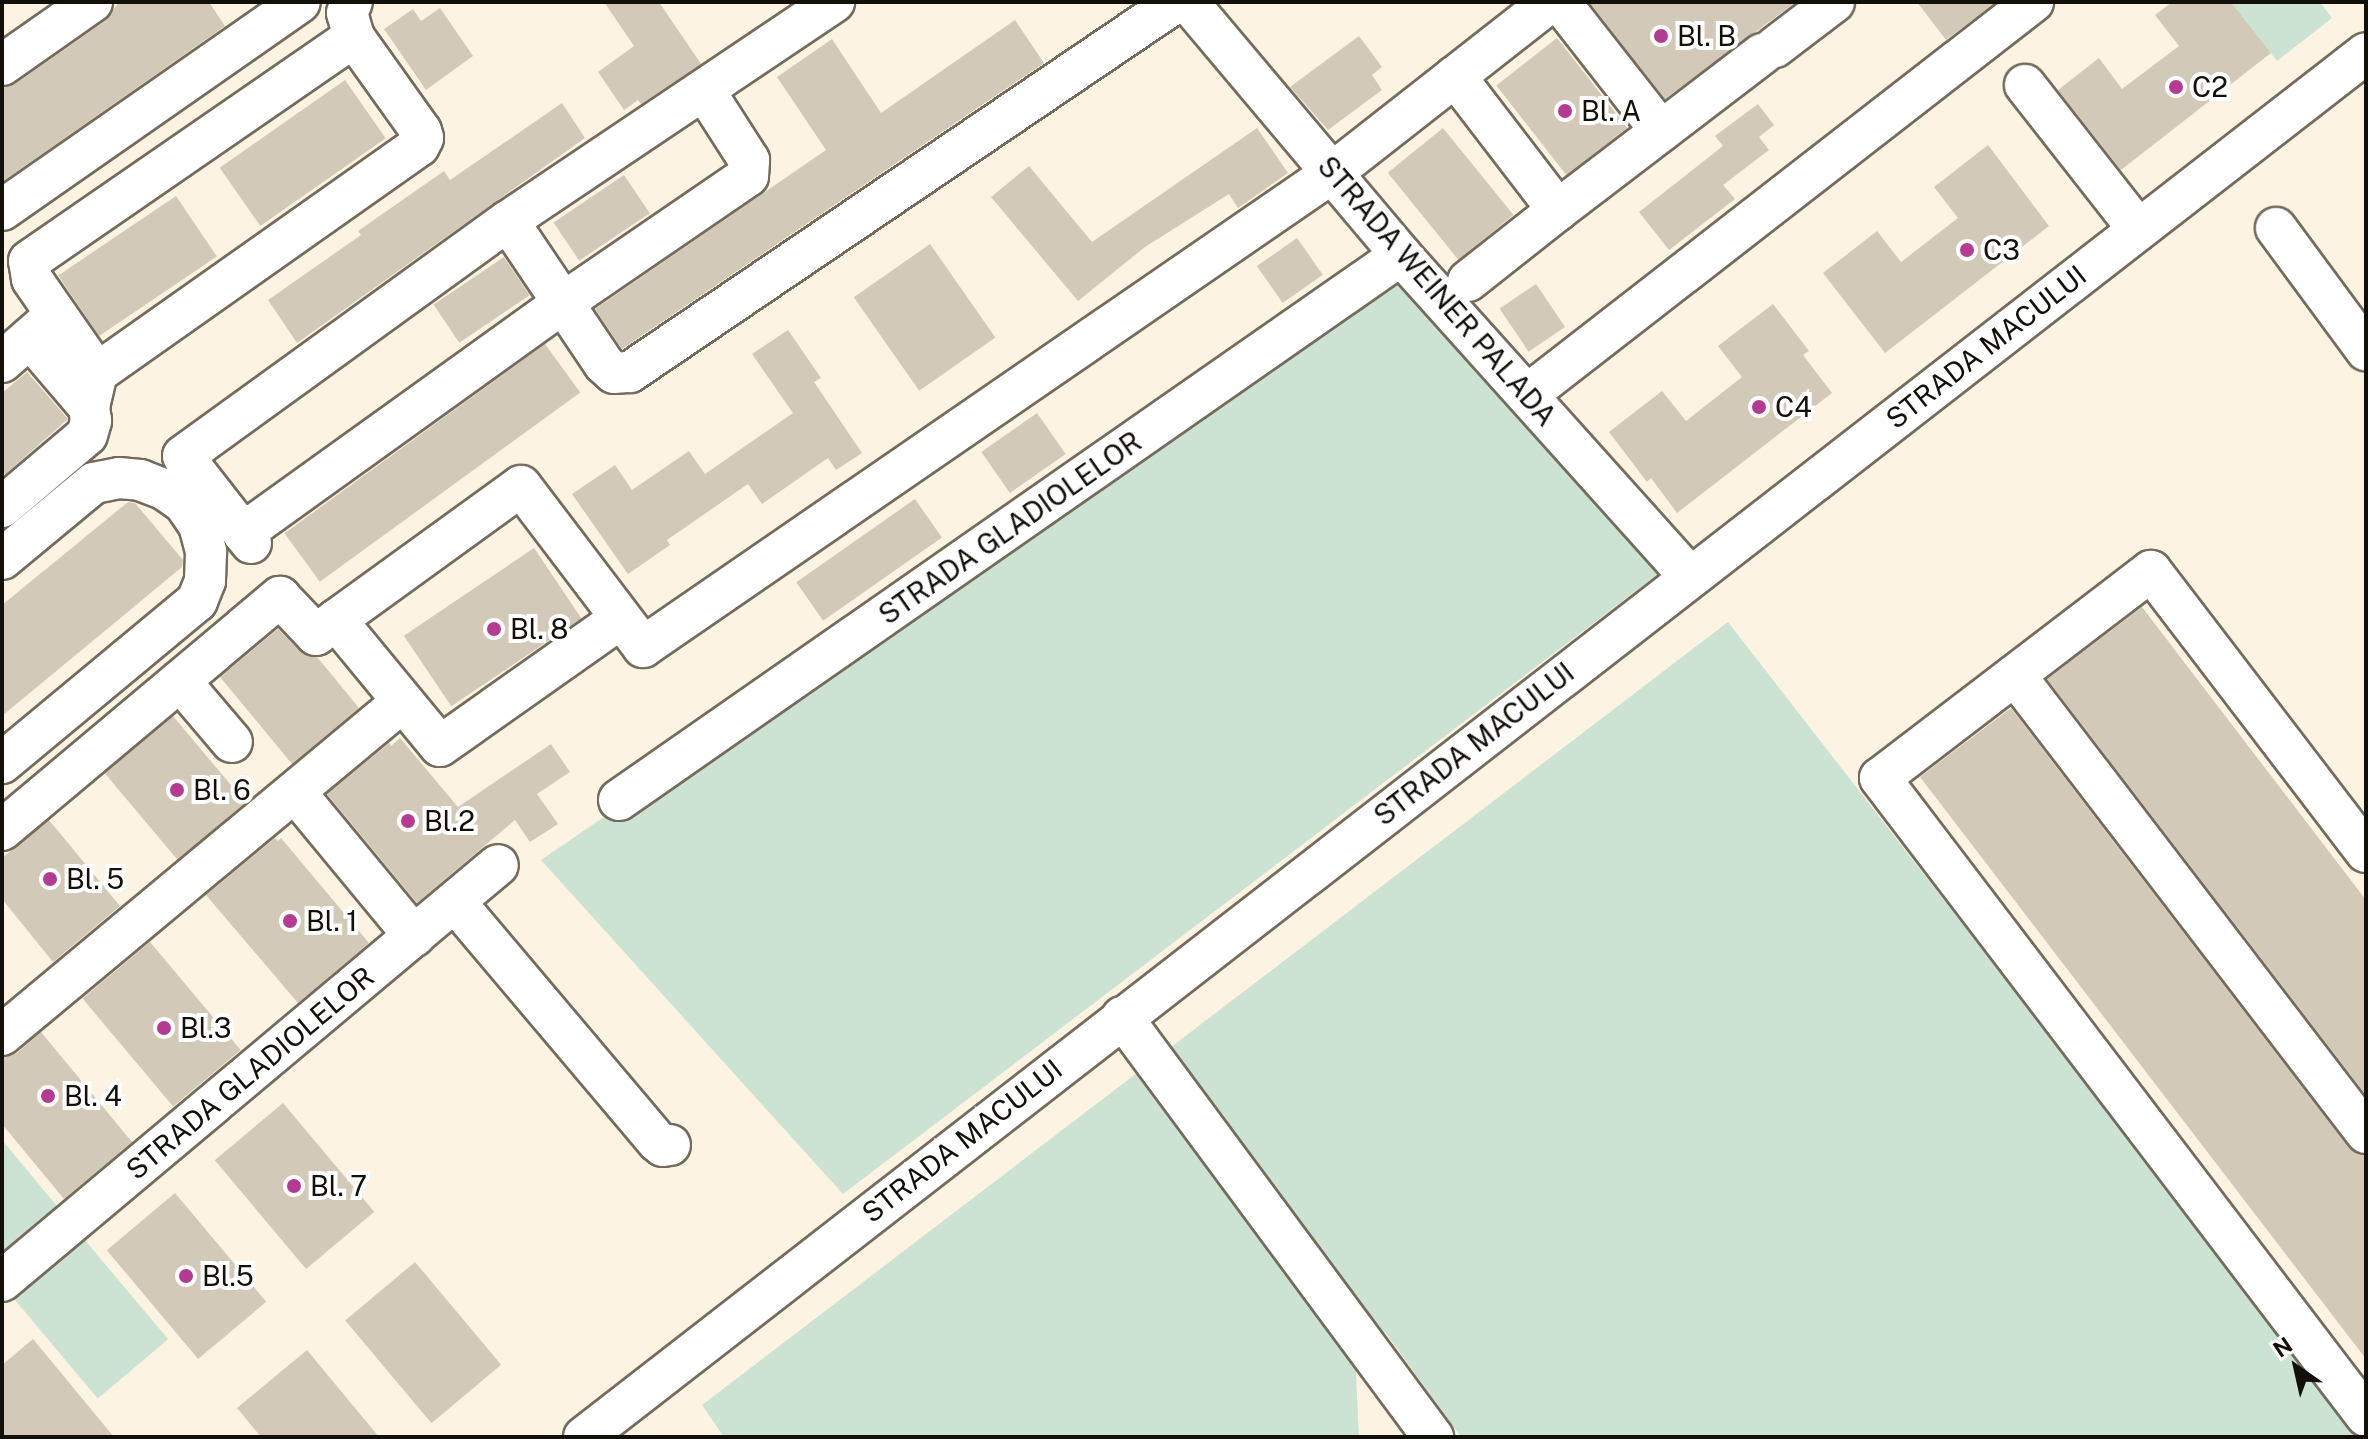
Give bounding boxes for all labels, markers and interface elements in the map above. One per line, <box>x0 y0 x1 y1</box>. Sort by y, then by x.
place label: Bl. B <box>1677 19 1736 53</box>
marker: Bl. B <box>1652 27 1670 45</box>
place label: C2 <box>2192 70 2228 104</box>
marker: C2 <box>2167 78 2185 96</box>
place label: Bl. A <box>1581 94 1641 128</box>
marker: Bl. A <box>1556 102 1574 120</box>
street label: STRADA WEINER PALADA <box>1311 149 1563 433</box>
place label: C3 <box>1983 233 2020 267</box>
marker: C3 <box>1958 241 1976 259</box>
street label: STRADA MACULUI <box>1879 258 2093 436</box>
place label: C4 <box>1775 390 1812 424</box>
marker: C4 <box>1750 398 1768 416</box>
street label: STRADA GLADIOLELOR <box>872 425 1148 631</box>
place label: Bl. 8 <box>510 612 569 646</box>
marker: Bl. 8 <box>485 620 503 638</box>
street label: STRADA MACULUI <box>1367 655 1581 833</box>
place label: Bl. 6 <box>193 773 251 807</box>
marker: Bl. 6 <box>168 781 186 799</box>
place label: Bl.2 <box>424 804 475 838</box>
marker: Bl.2 <box>399 812 417 830</box>
place label: Bl. 5 <box>66 862 124 896</box>
marker: Bl. 5 <box>41 870 59 888</box>
place label: Bl. 1 <box>306 904 358 938</box>
marker: Bl. 1 <box>281 912 299 930</box>
street label: STRADA GLADIOLELOR <box>119 960 381 1186</box>
place label: Bl.3 <box>180 1011 231 1045</box>
marker: Bl.3 <box>155 1019 173 1037</box>
street label: STRADA MACULUI <box>855 1052 1069 1230</box>
place label: Bl. 4 <box>64 1079 122 1113</box>
marker: Bl. 4 <box>39 1087 57 1105</box>
place label: Bl. 7 <box>310 1169 367 1203</box>
marker: Bl. 7 <box>285 1177 303 1195</box>
place label: Bl.5 <box>202 1259 254 1293</box>
marker: Bl.5 <box>177 1267 195 1285</box>
north arrow <box>2256 1327 2336 1407</box>
text: N <box>2268 1332 2297 1363</box>

